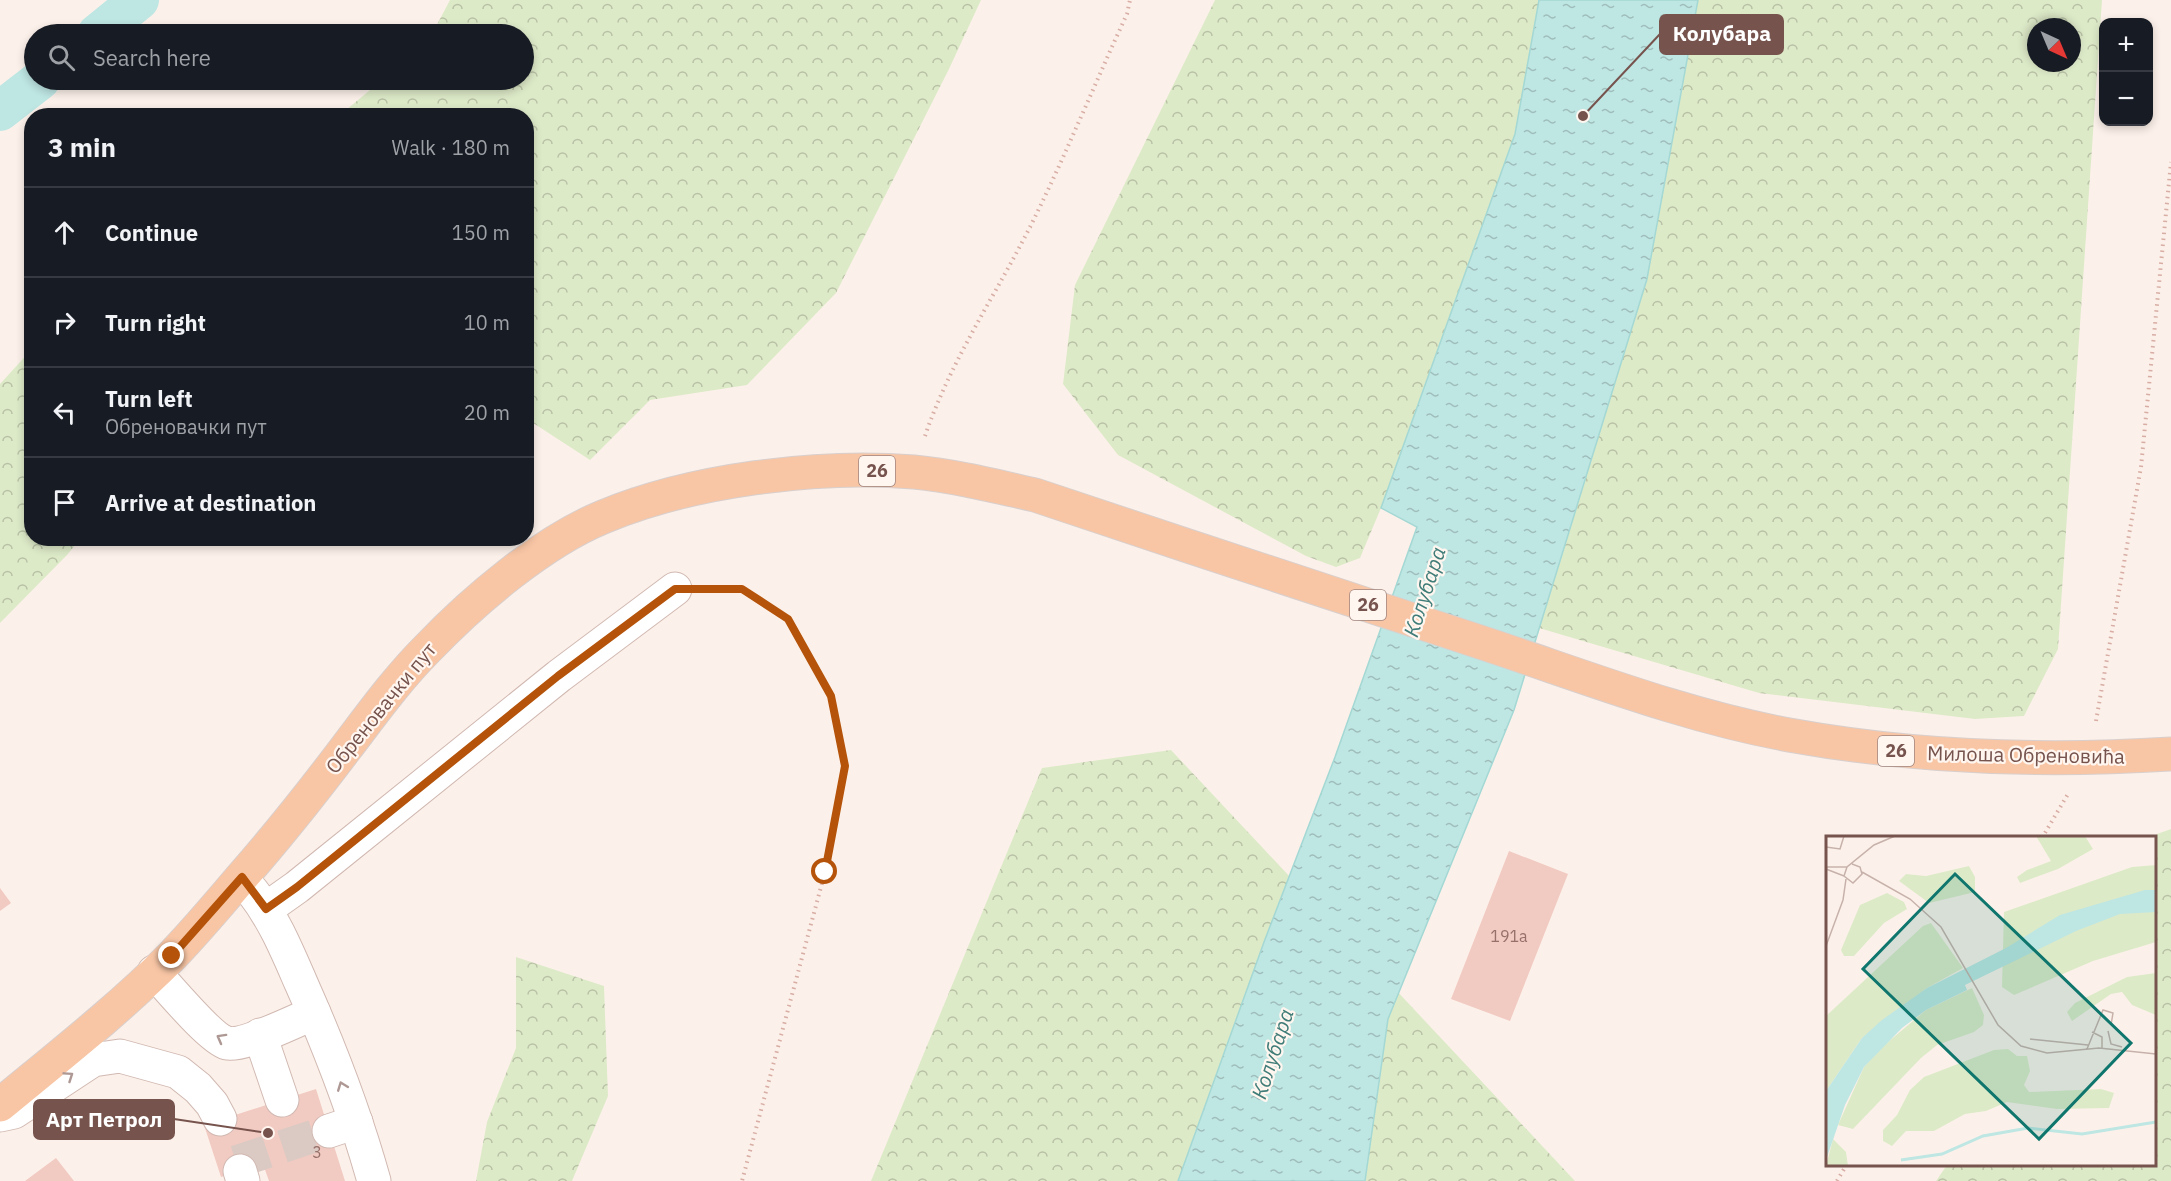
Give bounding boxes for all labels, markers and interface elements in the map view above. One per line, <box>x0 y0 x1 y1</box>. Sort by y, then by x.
callout: Колубара <box>1660 15 1783 54</box>
north arrow <box>2027 18 2081 72</box>
map controls <box>2099 18 2153 126</box>
button: + <box>2099 18 2153 72</box>
text: Колубара <box>1673 19 1771 47</box>
search box <box>24 24 534 90</box>
icon: search <box>45 41 78 74</box>
text: Search here <box>93 43 211 72</box>
button: − <box>2099 72 2153 126</box>
text: 3 min <box>48 130 116 164</box>
text: Walk · 180 m <box>392 134 510 161</box>
icon: ahead <box>48 216 81 249</box>
text: Continue <box>105 218 198 247</box>
text: 150 m <box>452 219 510 246</box>
icon: right <box>48 306 81 339</box>
text: Turn right <box>105 308 206 337</box>
text: 10 m <box>464 309 510 336</box>
text: Turn left <box>105 384 193 413</box>
icon: left <box>48 396 81 429</box>
text: 20 m <box>464 399 510 426</box>
text: Обреновачки пут <box>105 413 267 440</box>
road number: 26 <box>859 456 895 486</box>
icon: arrive <box>48 486 81 519</box>
text: Arrive at destination <box>105 488 316 517</box>
water label: Колубара <box>1396 543 1452 640</box>
road number: 26 <box>1350 590 1386 620</box>
street label: Обреновачки пут <box>319 636 442 779</box>
road number: 26 <box>1878 736 1914 766</box>
street label: Милоша Обреновића <box>1927 739 2125 770</box>
inset map <box>1826 836 2156 1166</box>
route start <box>811 858 837 884</box>
house number: 191a <box>1490 926 1528 946</box>
route end <box>158 942 184 968</box>
water label: Колубара <box>1244 1005 1300 1102</box>
one-way arrow <box>217 1034 227 1045</box>
one-way arrow <box>62 1073 73 1084</box>
one-way arrow <box>337 1081 350 1091</box>
callout: Арт Петрол <box>34 1100 174 1139</box>
text: Арт Петрол <box>46 1105 162 1133</box>
house number: 3 <box>312 1142 322 1162</box>

